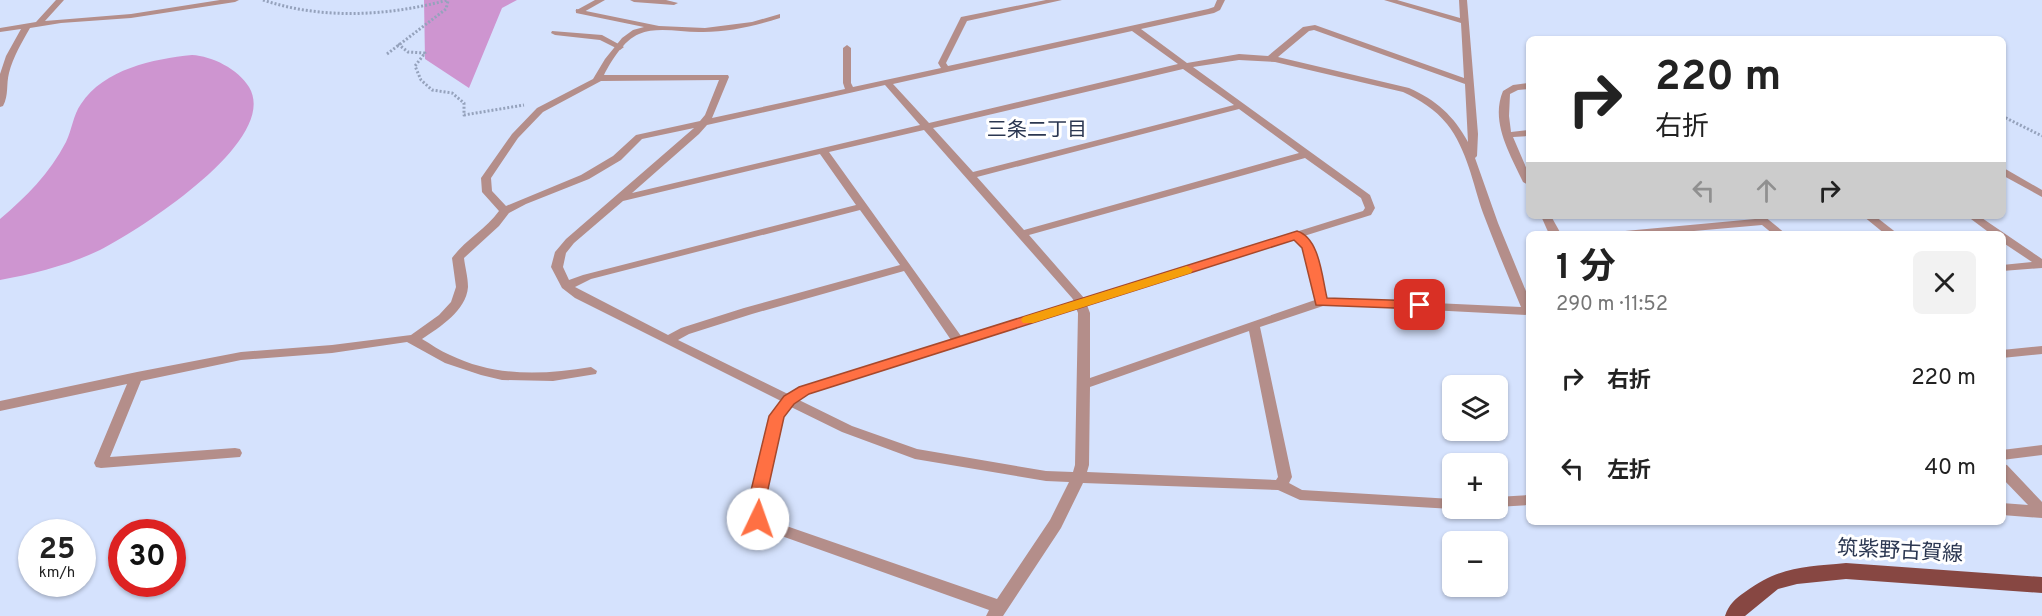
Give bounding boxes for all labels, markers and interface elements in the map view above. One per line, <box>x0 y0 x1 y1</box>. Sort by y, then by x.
text: 220 m <box>1655 52 1781 105</box>
icon: right <box>1556 60 1634 138</box>
text: 右折 <box>1655 111 1709 145</box>
district label: 三条二丁目 <box>987 118 1087 144</box>
icon: left <box>1687 174 1720 207</box>
icon: ahead <box>1750 174 1783 207</box>
icon: right <box>1813 174 1846 207</box>
text: 1 分 <box>1556 246 1615 292</box>
button: close <box>1913 251 1976 314</box>
pin <box>1394 279 1445 330</box>
icon: arrive <box>1403 288 1436 321</box>
text: 290 m · 11:52 <box>1556 292 1668 318</box>
icon: right <box>1556 362 1589 395</box>
text: 220 m <box>1911 365 1976 392</box>
text: 右折 <box>1607 368 1651 395</box>
map controls <box>1442 375 1508 597</box>
button: layers <box>1442 375 1508 441</box>
icon: left <box>1556 452 1589 485</box>
button: + <box>1442 453 1508 519</box>
text: 40 m <box>1924 455 1976 482</box>
text: 左折 <box>1607 458 1651 485</box>
position arrow <box>726 487 790 551</box>
speed limit sign: 30 <box>108 519 186 597</box>
button: − <box>1442 531 1508 597</box>
text: 25 <box>39 532 75 569</box>
street label: 筑紫野古賀線 <box>1836 535 1964 569</box>
text: km/h <box>39 564 75 583</box>

